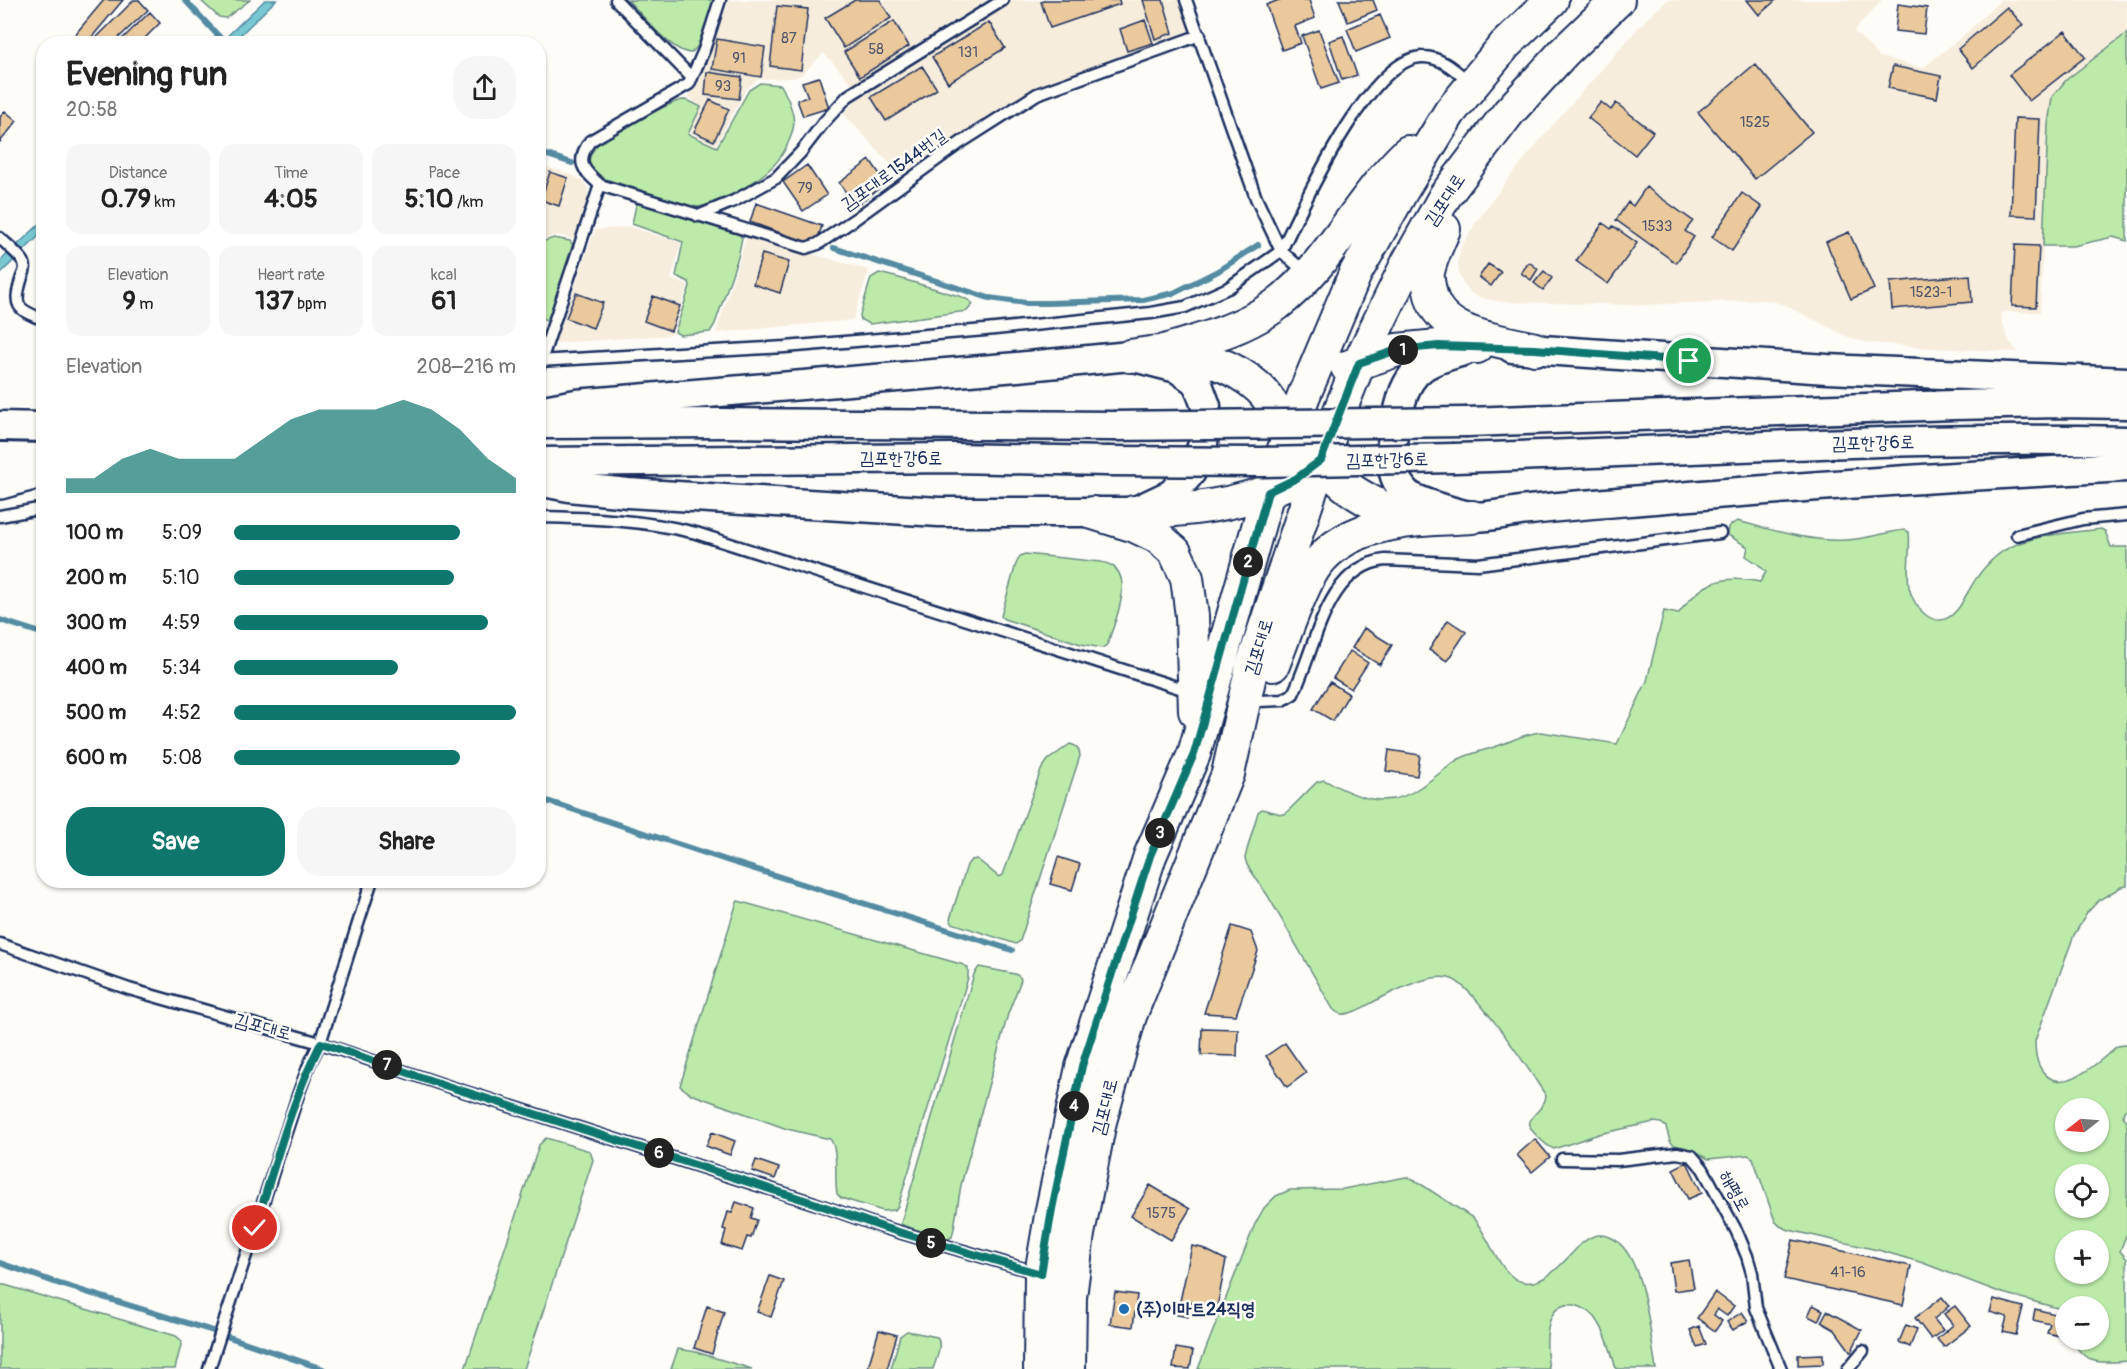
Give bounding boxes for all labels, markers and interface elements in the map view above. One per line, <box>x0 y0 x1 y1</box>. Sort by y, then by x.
house number: 87 <box>781 29 797 48</box>
house number: 58 <box>868 40 884 59</box>
house number: 131 <box>958 43 978 62</box>
house number: 91 <box>732 49 746 68</box>
text: Evening run <box>66 54 227 95</box>
button: share <box>453 56 516 119</box>
house number: 93 <box>715 77 731 96</box>
text: 20:58 <box>66 97 117 122</box>
house number: 1525 <box>1740 113 1770 132</box>
street label: 김포대로1544번길 <box>837 124 952 216</box>
text: Distance <box>109 163 167 183</box>
text: Time <box>274 163 308 183</box>
text: Pace <box>428 163 460 183</box>
street label: 김포대로 <box>1420 169 1470 231</box>
house number: 79 <box>797 179 813 198</box>
text: 0.79 <box>101 183 151 215</box>
text: 4:05 <box>264 183 318 215</box>
text: 5:10 <box>404 183 453 215</box>
text: km <box>151 192 175 212</box>
text: /km <box>453 192 484 212</box>
house number: 1533 <box>1642 217 1672 236</box>
text: Elevation <box>108 265 168 285</box>
text: Heart rate <box>257 265 325 285</box>
text: kcal <box>431 265 457 285</box>
house number: 1523-1 <box>1910 283 1952 302</box>
text: 9 <box>122 285 136 317</box>
text: 137 <box>255 285 294 317</box>
text: 61 <box>431 285 457 317</box>
text: m <box>136 294 154 314</box>
text: bpm <box>294 294 327 314</box>
pin: 1 <box>1388 335 1418 365</box>
pin <box>1663 335 1714 386</box>
text: 1 <box>1400 340 1406 360</box>
icon: arrive <box>1672 344 1705 377</box>
text: Elevation <box>66 354 142 379</box>
text: 208–216 m <box>417 354 516 379</box>
street label: 김포한강6로 <box>1831 431 1915 455</box>
street label: 김포한강6로 <box>860 447 942 470</box>
street label: 김포한강6로 <box>1345 448 1429 472</box>
text: 100 m <box>66 520 123 545</box>
text: 5:09 <box>162 520 202 545</box>
pin: 2 <box>1233 547 1263 577</box>
text: 2 <box>1244 552 1252 572</box>
text: 200 m <box>66 565 127 590</box>
text: 5:10 <box>162 565 200 590</box>
text: 300 m <box>66 610 127 635</box>
text: 4:59 <box>162 610 200 635</box>
street label: 김포대로 <box>1240 616 1278 678</box>
text: 400 m <box>66 655 127 680</box>
text: 5:34 <box>162 655 201 680</box>
text: 500 m <box>66 700 126 725</box>
text: 4:52 <box>162 700 201 725</box>
text: 600 m <box>66 745 127 770</box>
text: 5:08 <box>162 745 202 770</box>
button: Save <box>66 807 285 876</box>
button: Share <box>297 807 516 876</box>
pin: 3 <box>1145 818 1175 848</box>
text: 3 <box>1156 823 1164 843</box>
street label: 김포대로 <box>232 1008 294 1046</box>
pin: 7 <box>372 1050 402 1080</box>
text: 7 <box>383 1055 391 1075</box>
street label: 김포대로 <box>1087 1076 1123 1138</box>
pin: 4 <box>1059 1091 1089 1121</box>
text: 4 <box>1069 1096 1079 1116</box>
north arrow <box>2055 1098 2109 1152</box>
map controls <box>2055 1098 2109 1350</box>
pin: 6 <box>644 1138 674 1168</box>
text: 6 <box>654 1143 664 1163</box>
button: locate <box>2055 1164 2109 1218</box>
street label: 해평로 <box>1713 1166 1755 1216</box>
pin <box>229 1202 280 1253</box>
house number: 1575 <box>1146 1204 1176 1223</box>
icon: check <box>238 1211 271 1244</box>
pin: 5 <box>916 1228 946 1258</box>
button: + <box>2055 1230 2109 1284</box>
text: 5 <box>927 1233 935 1253</box>
house number: 41-16 <box>1830 1263 1866 1282</box>
button: − <box>2055 1296 2109 1350</box>
place label: (주)이마트24직영 <box>1136 1298 1255 1321</box>
marker: (주)이마트24직영 <box>1117 1302 1131 1316</box>

